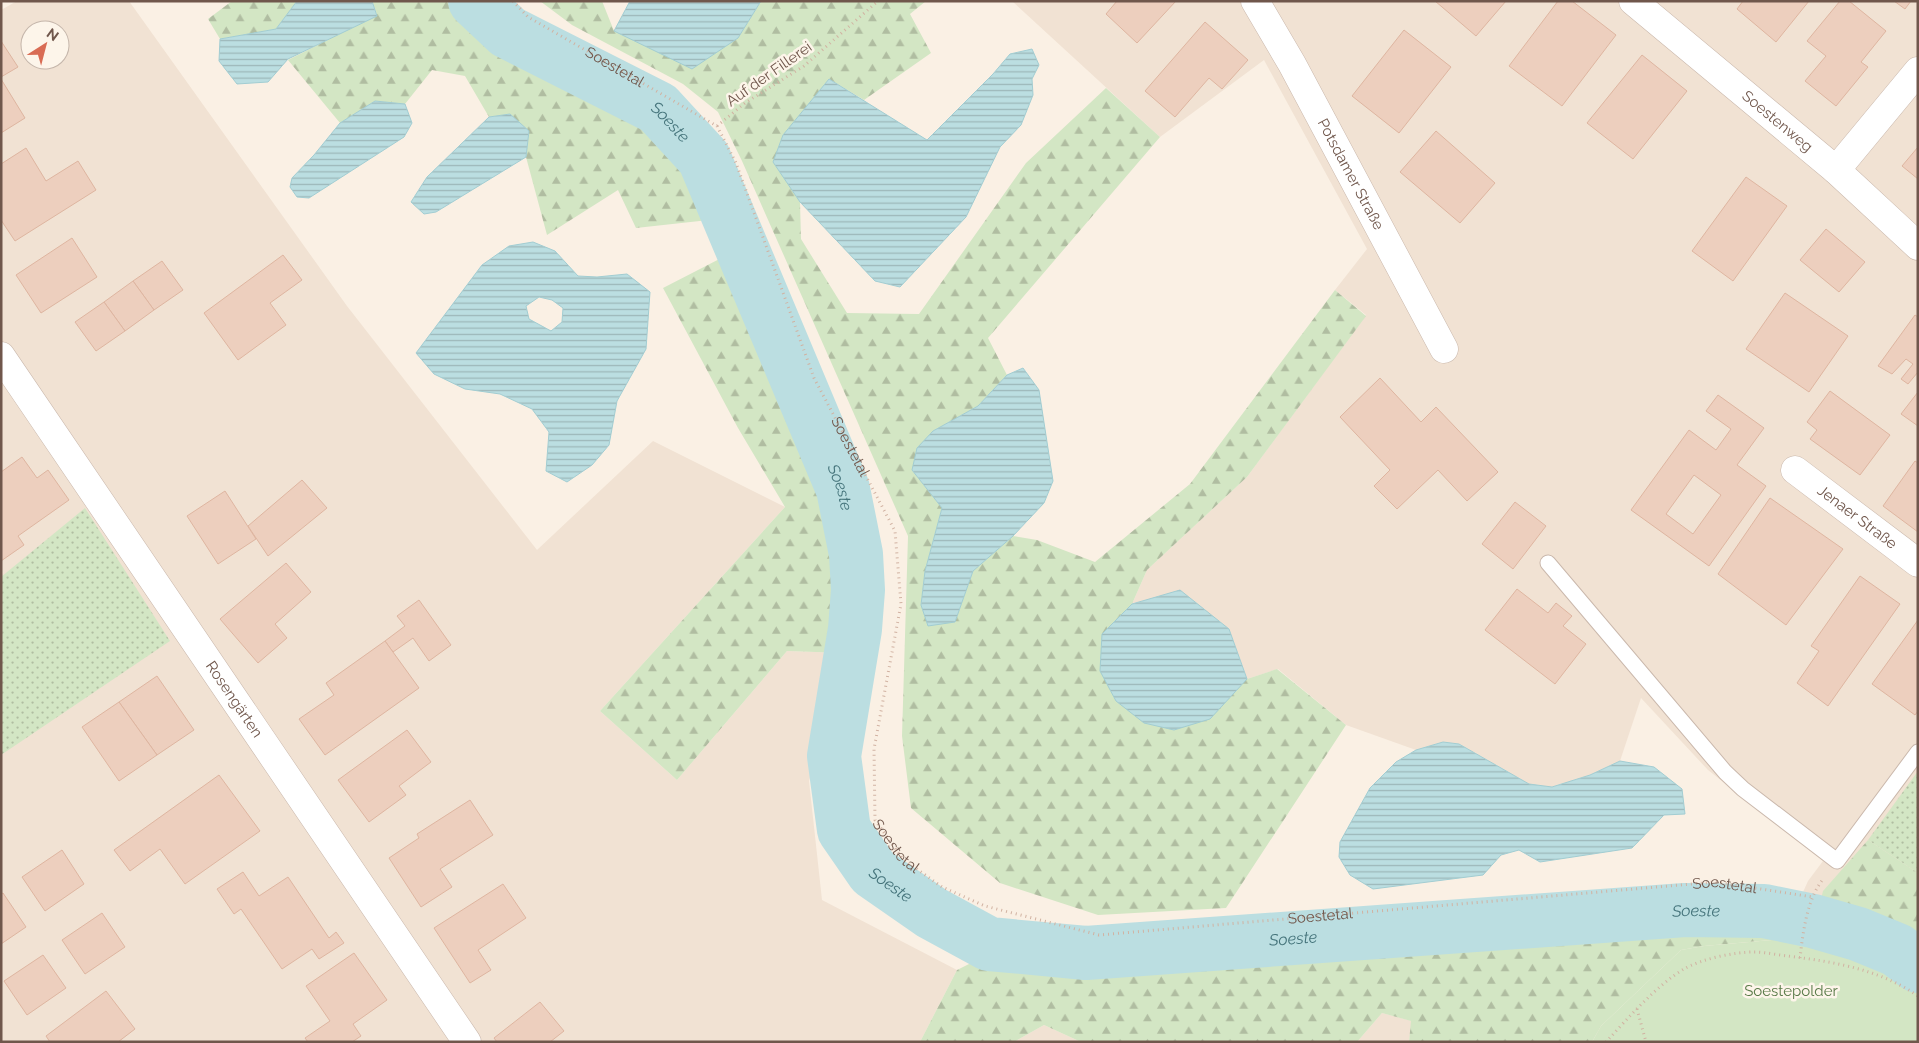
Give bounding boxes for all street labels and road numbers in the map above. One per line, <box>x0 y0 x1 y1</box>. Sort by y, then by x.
street label: Auf der Fillerei <box>723 38 815 110</box>
street label: Soestetal <box>582 43 648 91</box>
street label: Soestenweg <box>1739 87 1816 156</box>
street label: Potsdamer Straße <box>1314 115 1388 233</box>
street label: Soestetal <box>827 414 874 480</box>
street label: Jenaer Straße <box>1814 481 1901 553</box>
street label: Rosengärten <box>202 658 267 741</box>
street label: Soestetal <box>868 816 924 877</box>
street label: Soestetal <box>1692 873 1759 897</box>
street label: Soestetal <box>1287 904 1354 928</box>

